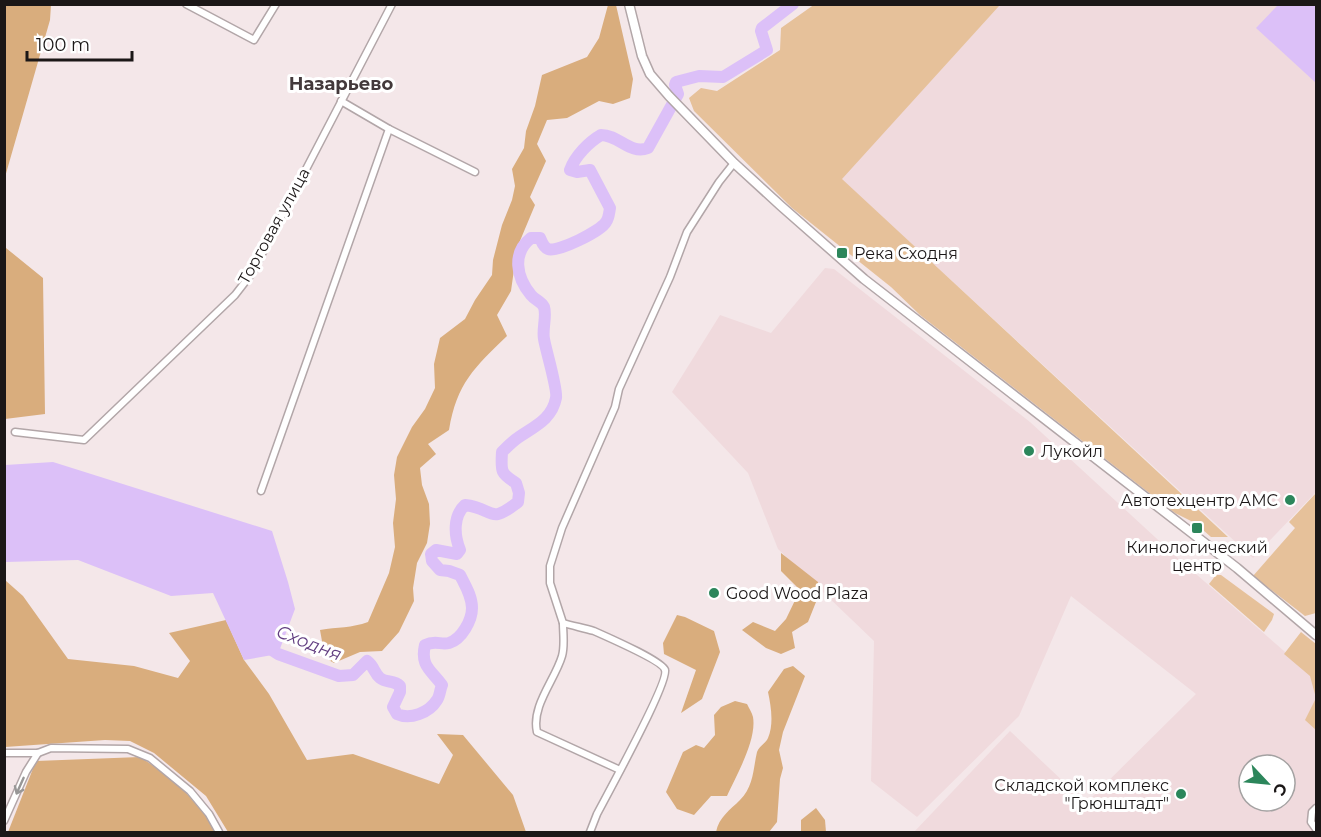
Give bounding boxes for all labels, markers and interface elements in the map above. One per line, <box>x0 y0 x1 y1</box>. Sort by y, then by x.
scale bar <box>27 24 132 62</box>
text: 100 m <box>36 34 90 56</box>
district label: Назарьево <box>289 73 393 95</box>
street label: Торговая улица <box>234 165 314 287</box>
place label: Река Сходня <box>854 244 958 263</box>
marker: Река Сходня <box>835 246 849 260</box>
place label: Лукойл <box>1041 442 1103 461</box>
marker: Лукойл <box>1022 444 1036 458</box>
place label: Автотехцентр АМС <box>1121 491 1278 510</box>
marker: Автотехцентр АМС <box>1283 493 1297 507</box>
marker: Кинологический центр <box>1190 521 1204 535</box>
place label: Кинологический центр <box>1126 538 1268 575</box>
place label: Good Wood Plaza <box>726 584 868 603</box>
marker: Good Wood Plaza <box>707 586 721 600</box>
water label: Сходня <box>273 620 345 666</box>
north arrow <box>1237 753 1297 813</box>
one-way arrow <box>14 776 25 795</box>
place label: Складской комплекс "Грюнштадт" <box>994 776 1169 813</box>
text: С <box>1269 780 1291 799</box>
marker: Складской комплекс "Грюнштадт" <box>1174 787 1188 801</box>

